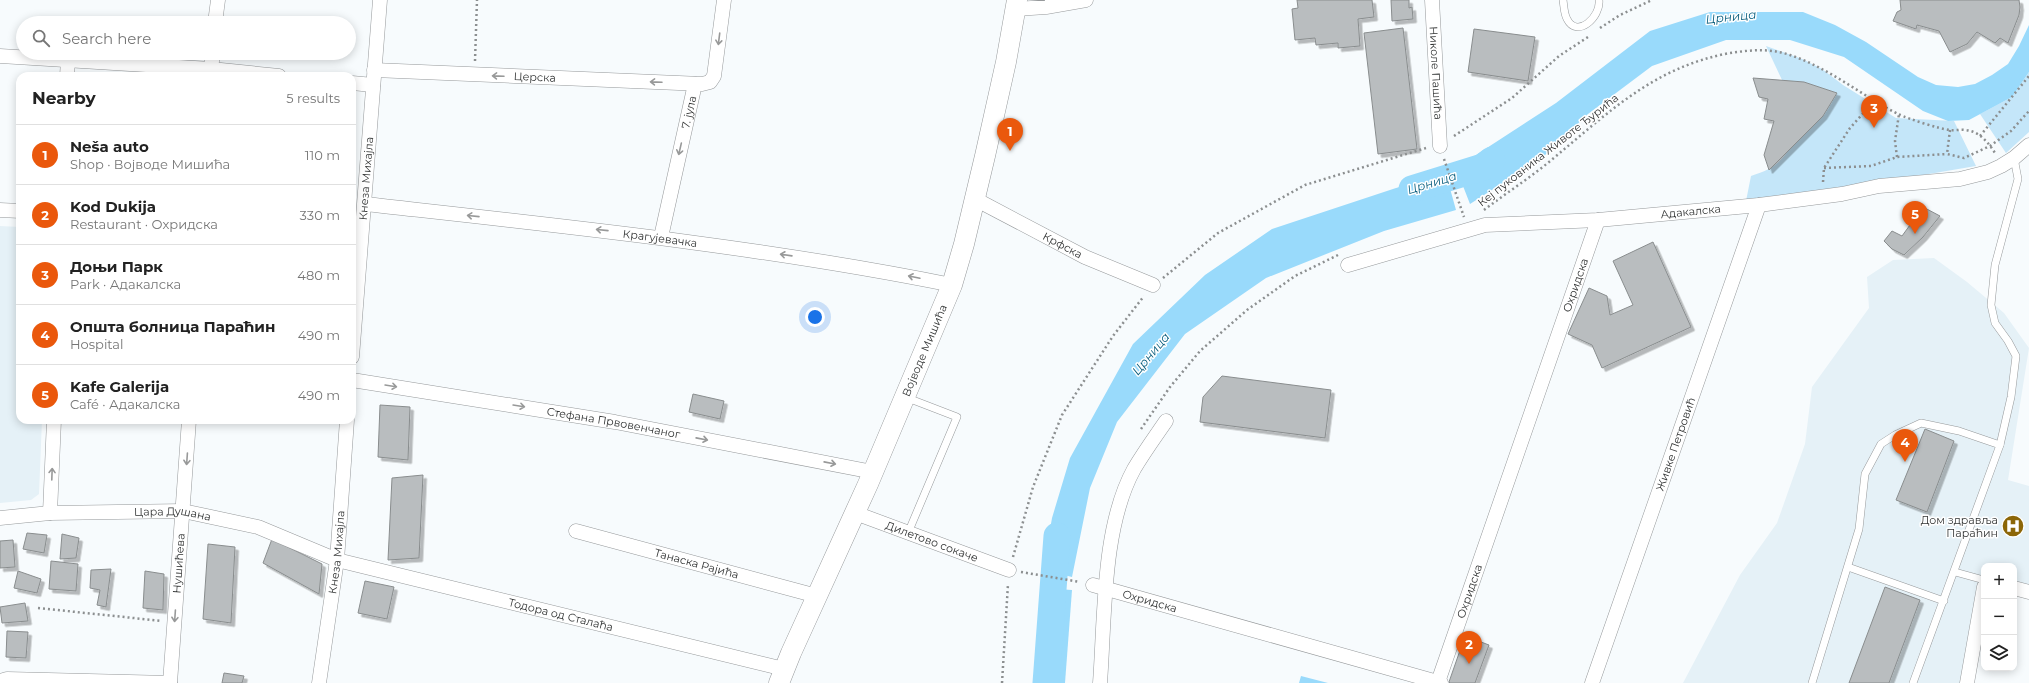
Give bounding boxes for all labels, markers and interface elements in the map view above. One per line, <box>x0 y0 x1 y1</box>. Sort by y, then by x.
water label: Црница <box>1705 6 1757 27</box>
search box <box>16 16 356 60</box>
street label: Николе Пашића <box>1426 26 1446 120</box>
icon: search <box>30 27 52 49</box>
text: Search here <box>62 29 151 48</box>
one-way arrow <box>715 32 723 45</box>
street label: Церска <box>513 69 556 85</box>
one-way arrow <box>492 72 505 79</box>
one-way arrow <box>650 78 663 86</box>
text: Nearby <box>32 88 96 108</box>
text: 5 results <box>286 90 340 106</box>
street label: Кеј пуковника Животе Ђурића <box>1475 91 1621 209</box>
street label: 7. јула <box>678 94 699 130</box>
pin: 3 <box>1861 95 1887 128</box>
pin: 1 <box>997 118 1023 151</box>
street label: Кнеза Михајла <box>356 136 376 221</box>
text: Neša auto <box>70 137 149 156</box>
one-way arrow <box>676 142 684 155</box>
text: 1 <box>42 147 48 163</box>
text: 110 m <box>305 147 340 163</box>
text: Shop · Војводе Мишића <box>70 156 230 172</box>
water label: Црница <box>1405 168 1458 197</box>
text: Kod Dukija <box>70 197 156 216</box>
pin: 5 <box>1902 201 1928 234</box>
street label: Адакалска <box>1660 202 1721 221</box>
text: 2 <box>41 207 49 223</box>
text: 330 m <box>300 207 340 223</box>
one-way arrow <box>467 212 480 220</box>
text: Restaurant · Охридска <box>70 216 218 232</box>
one-way arrow <box>596 227 609 234</box>
street label: Крагујевачка <box>622 227 698 250</box>
street label: Крфска <box>1040 229 1085 261</box>
one-way arrow <box>780 251 793 259</box>
street label: Охридска <box>1560 256 1591 314</box>
text: Доњи Парк <box>70 257 163 276</box>
text: 3 <box>41 267 49 283</box>
text: 480 m <box>297 267 340 283</box>
one-way arrow <box>908 272 921 280</box>
text: Park · Адакалска <box>70 276 181 292</box>
street label: Војводе Мишића <box>899 302 950 399</box>
your location <box>805 307 825 327</box>
text: Општа болница Параћин <box>70 317 275 336</box>
text: 4 <box>41 327 49 343</box>
text: 490 m <box>298 327 340 343</box>
water label: Црница <box>1129 329 1173 378</box>
text: Hospital <box>70 336 123 352</box>
text: Kafe Galerija <box>70 377 169 396</box>
one-way arrow <box>384 382 397 390</box>
text: 5 <box>41 387 49 403</box>
text: 490 m <box>298 387 340 403</box>
street label: Живке Петровић <box>1653 395 1698 493</box>
text: Café · Адакалска <box>70 396 180 412</box>
one-way arrow <box>512 402 525 410</box>
street label: Стефана Првовенчаног <box>546 404 682 442</box>
pin: 4 <box>1892 429 1918 462</box>
one-way arrow <box>695 435 708 443</box>
one-way arrow <box>183 452 190 465</box>
one-way arrow <box>823 460 836 468</box>
one-way arrow <box>48 468 55 481</box>
street label: Цара Душана <box>134 504 212 524</box>
street label: Кнеза Михајла <box>325 510 348 595</box>
place label: Дом здравља Параћин <box>1921 513 1998 540</box>
hospital icon: Дом здравља Параћин <box>2000 513 2026 539</box>
street label: Дилетово сокаче <box>884 518 980 565</box>
street label: Нушићева <box>169 533 188 594</box>
street label: Танаска Рајића <box>653 546 740 582</box>
street label: Охридска <box>1454 562 1485 620</box>
map controls <box>1981 563 2017 671</box>
button: + <box>1981 563 2017 599</box>
street label: Охридска <box>1121 587 1179 615</box>
street label: Тодора од Сталаћа <box>507 595 615 634</box>
button: − <box>1981 599 2017 635</box>
one-way arrow <box>171 609 178 622</box>
pin: 2 <box>1456 631 1482 664</box>
button: layers <box>1981 635 2017 671</box>

